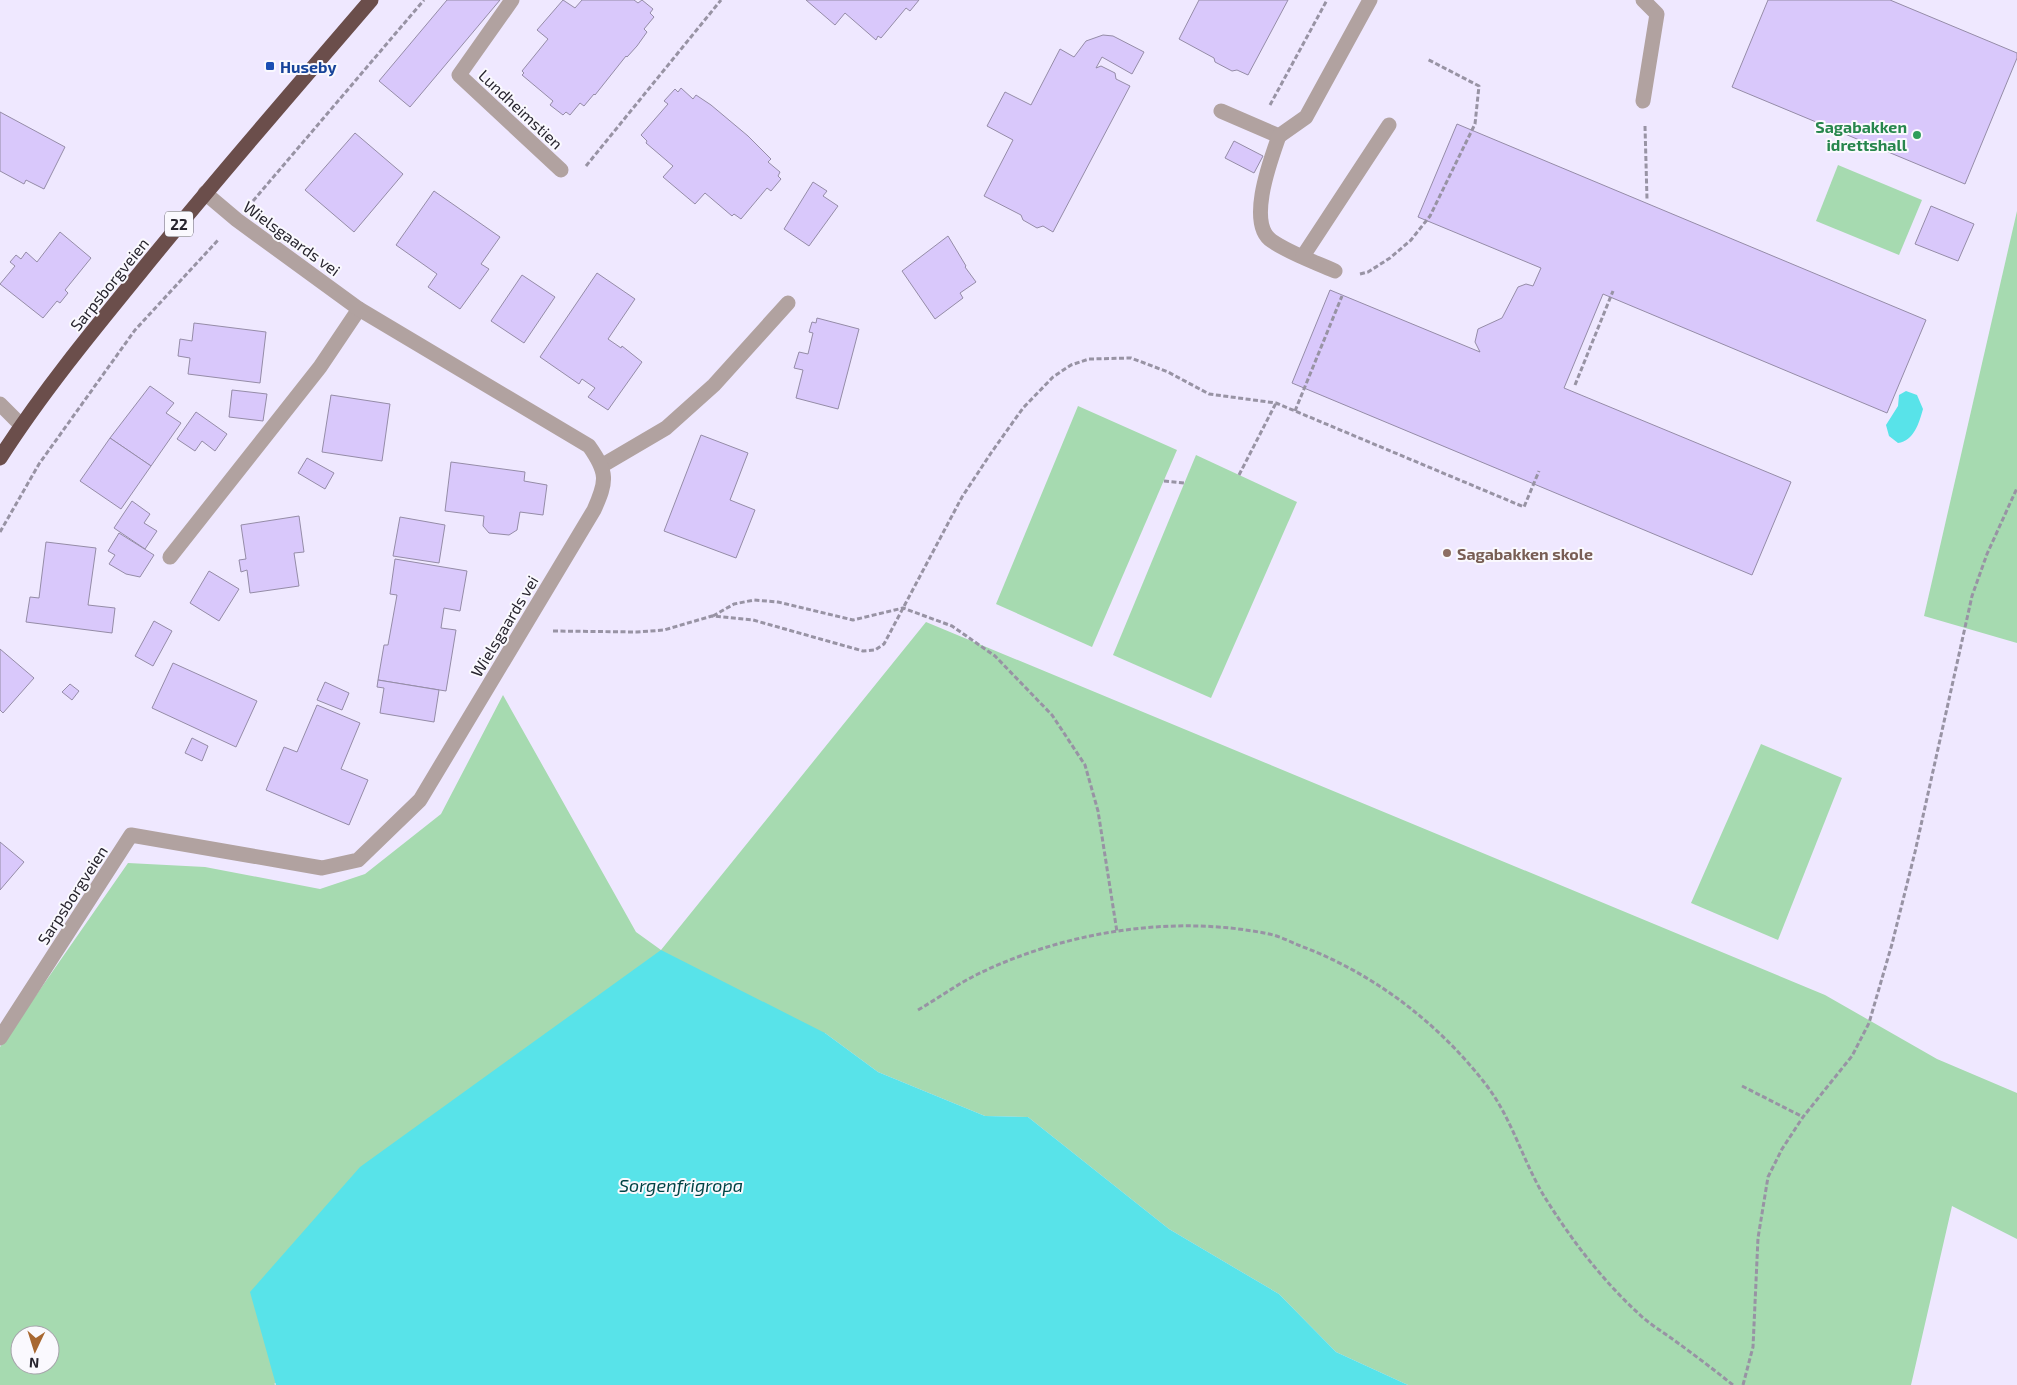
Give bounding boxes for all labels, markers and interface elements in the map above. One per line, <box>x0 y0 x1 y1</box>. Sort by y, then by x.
place label: Huseby <box>280 57 337 77</box>
marker: Huseby <box>264 60 276 72</box>
street label: Lundheimstien <box>475 65 567 153</box>
place label: Sagabakken idrettshall <box>1815 117 1908 154</box>
marker: Sagabakken idrettshall <box>1911 129 1923 141</box>
street label: Wielsgaards vei <box>240 197 344 279</box>
road number: 22 <box>165 212 193 236</box>
street label: Sarpsborgveien <box>66 234 152 334</box>
place label: Sagabakken skole <box>1457 544 1593 563</box>
marker: Sagabakken skole <box>1441 547 1453 559</box>
street label: Wielsgaards vei <box>466 572 542 680</box>
street label: Sarpsborgveien <box>33 842 111 948</box>
water label: Sorgenfrigropa <box>619 1174 743 1196</box>
north arrow <box>10 1325 60 1375</box>
text: N <box>28 1355 40 1372</box>

